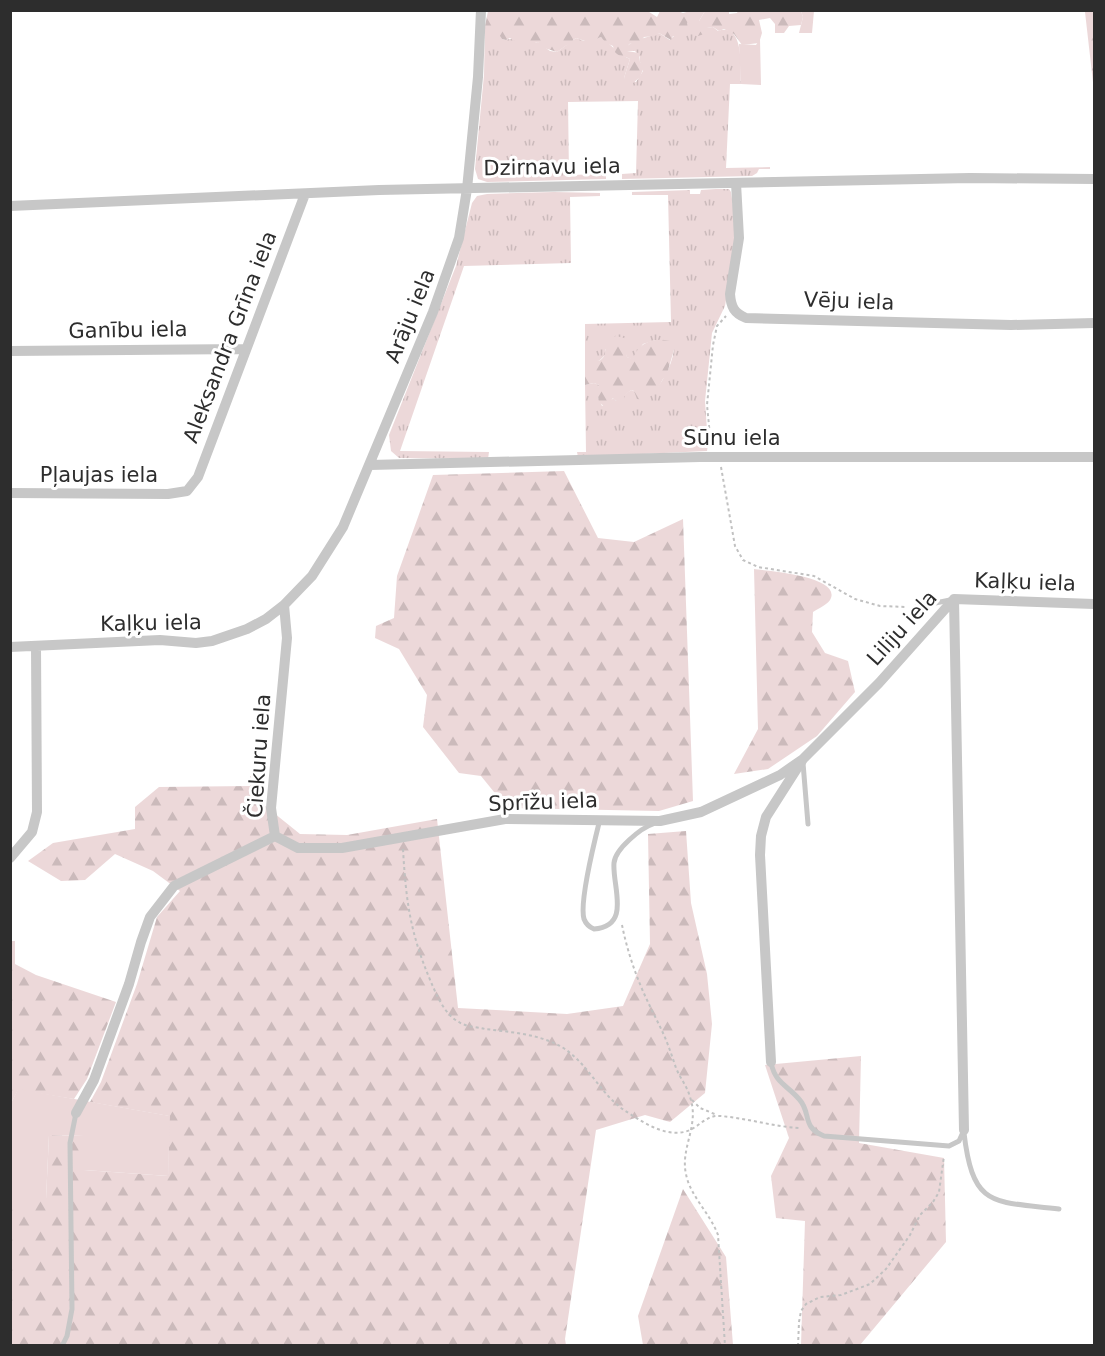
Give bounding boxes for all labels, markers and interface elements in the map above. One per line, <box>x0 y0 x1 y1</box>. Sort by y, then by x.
street label: Dzirnavu iela <box>483 154 621 180</box>
street label: Aleksandra Grīna iela <box>178 228 282 446</box>
street label: Arāju iela <box>380 266 440 366</box>
street label: Vēju iela <box>803 287 895 315</box>
street label: Ganību iela <box>68 317 188 343</box>
street label: Sūnu iela <box>683 426 781 450</box>
street label: Pļaujas iela <box>40 463 158 487</box>
street label: Kaļķu iela <box>974 568 1076 596</box>
street label: Liliju iela <box>862 586 942 670</box>
street label: Kaļķu iela <box>100 610 202 636</box>
street label: Čiekuru iela <box>242 693 275 819</box>
street label: Sprīžu iela <box>488 788 598 816</box>

